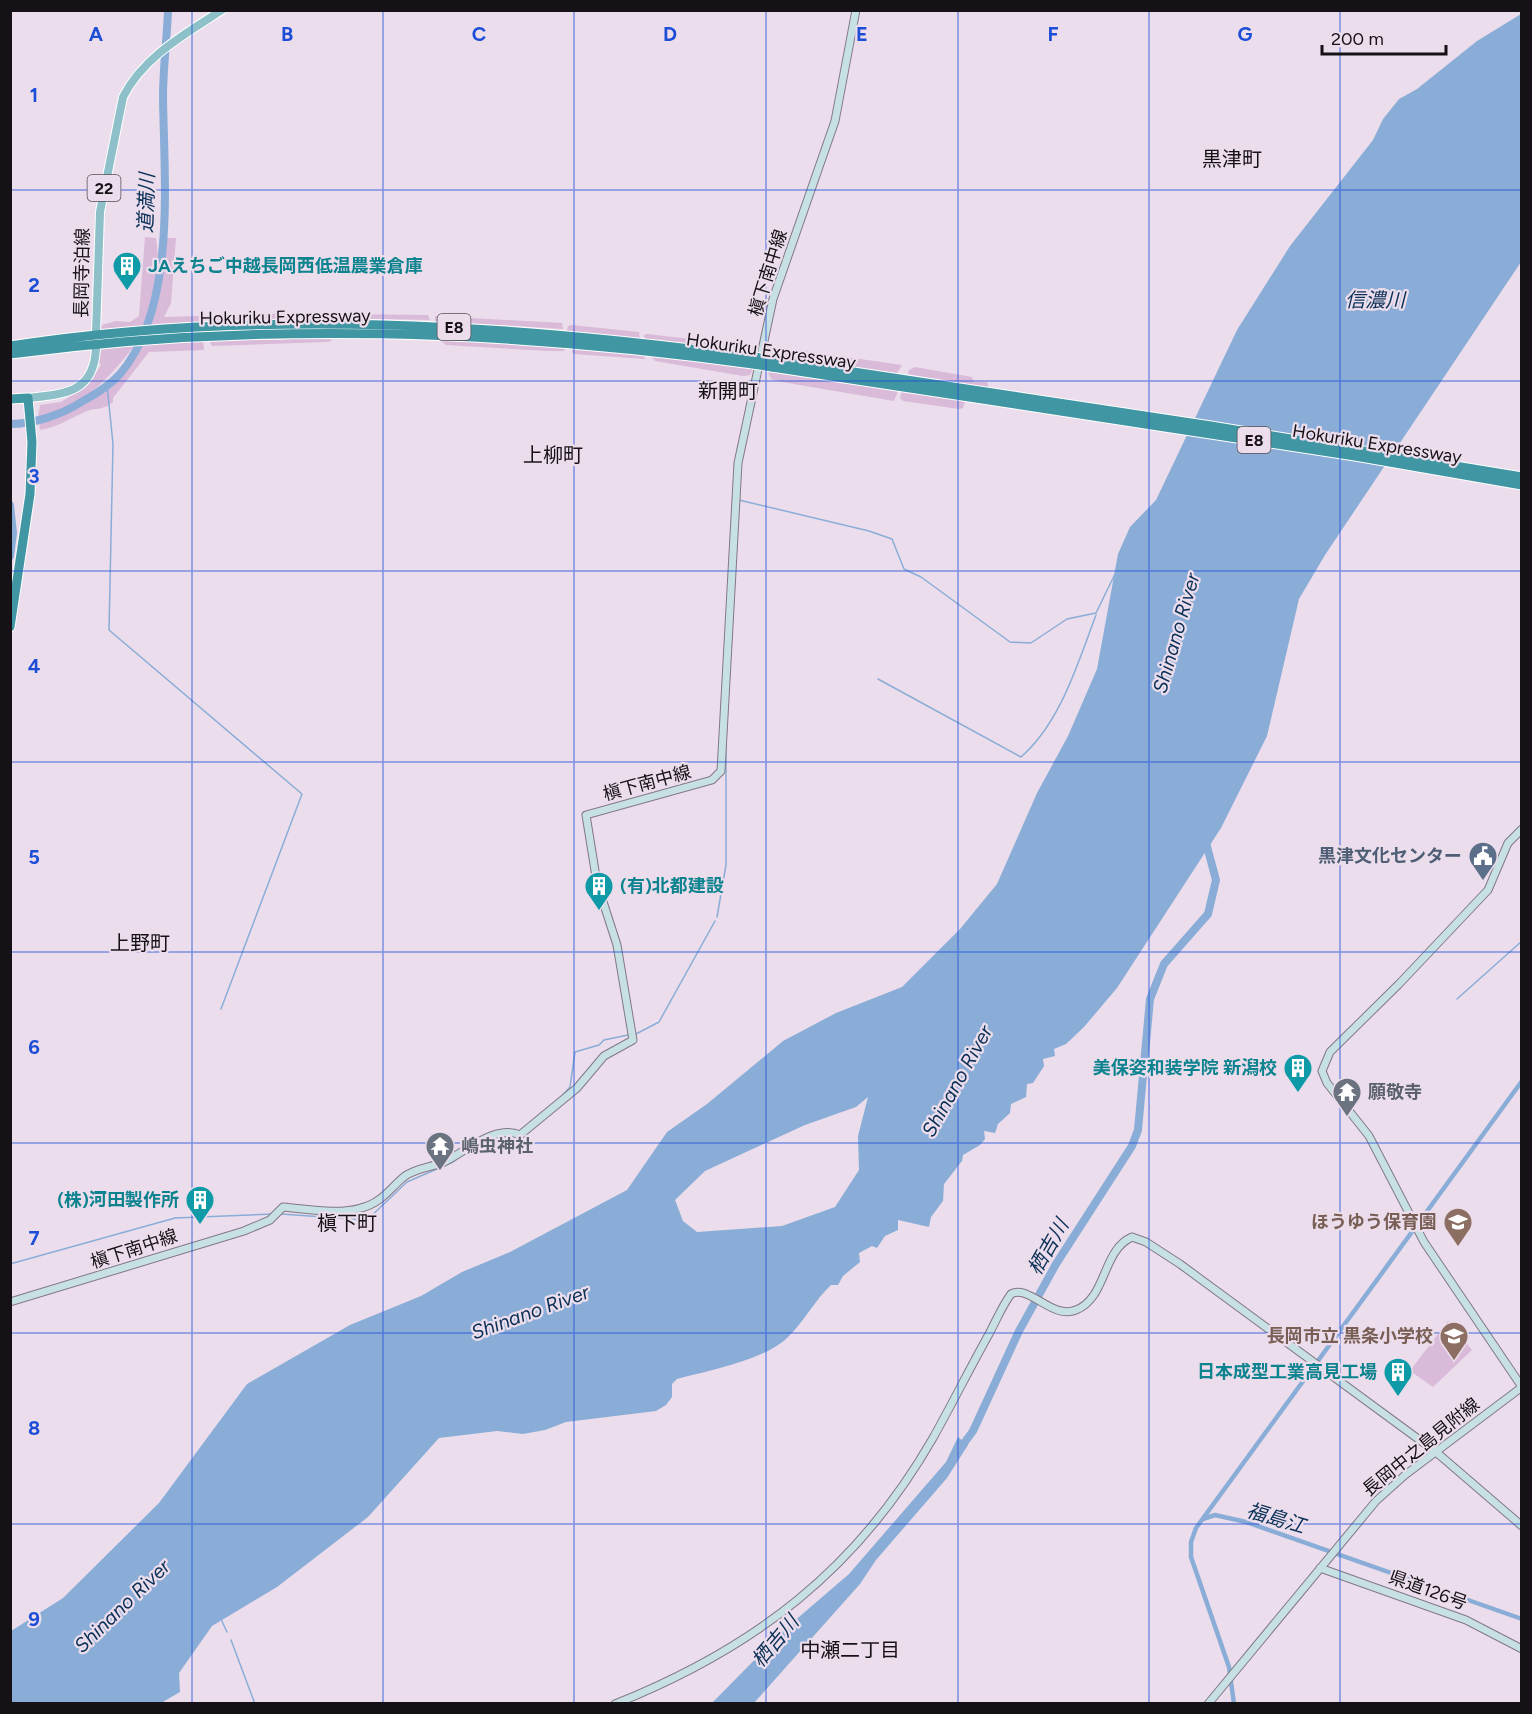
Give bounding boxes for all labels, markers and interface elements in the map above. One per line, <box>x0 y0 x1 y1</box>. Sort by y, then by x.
scale bar <box>1322 18 1446 56</box>
text: A <box>89 22 104 46</box>
text: B <box>281 22 293 46</box>
text: C <box>472 22 486 46</box>
text: D <box>663 22 677 46</box>
text: E <box>856 22 868 46</box>
text: F <box>1047 22 1059 46</box>
text: G <box>1238 22 1253 46</box>
text: 200 m <box>1331 28 1384 50</box>
text: 1 <box>30 83 38 107</box>
district label: 黒津町 <box>1202 147 1262 171</box>
water label: 道満川 <box>133 171 159 233</box>
road number: 22 <box>88 175 120 201</box>
street label: 槇下南中線 <box>744 227 792 319</box>
street label: 長岡寺泊線 <box>70 228 94 318</box>
building icon: JAえちご中越長岡西低温農業倉庫 <box>111 250 143 292</box>
place label: JAえちご中越長岡西低温農業倉庫 <box>148 255 423 277</box>
text: 2 <box>28 273 40 297</box>
water label: 信濃川 <box>1345 288 1407 312</box>
street label: Hokuriku Expressway <box>199 304 371 329</box>
road number: E8 <box>438 314 470 340</box>
street label: Hokuriku Expressway <box>685 328 858 374</box>
district label: 新開町 <box>698 379 758 403</box>
street label: Hokuriku Expressway <box>1291 420 1464 468</box>
road number: E8 <box>1238 427 1270 453</box>
district label: 上柳町 <box>523 443 583 467</box>
text: 3 <box>28 464 40 488</box>
water label: Shinano River <box>1147 569 1205 696</box>
text: 4 <box>28 654 41 678</box>
street label: 槇下南中線 <box>601 761 693 805</box>
public building icon: 黒津文化センター <box>1467 840 1499 882</box>
text: 5 <box>28 845 40 869</box>
place label: 黒津文化センター <box>1318 845 1462 867</box>
building icon: (有)北都建設 <box>583 870 615 912</box>
place label: (有)北都建設 <box>620 875 724 897</box>
district label: 上野町 <box>110 931 170 955</box>
water label: Shinano River <box>916 1020 998 1141</box>
text: 6 <box>28 1035 40 1059</box>
building icon: 美保姿和装学院 新潟校 <box>1282 1052 1314 1094</box>
place label: 美保姿和装学院 新潟校 <box>1093 1057 1277 1079</box>
temple icon: 願敬寺 <box>1331 1076 1363 1118</box>
place label: 願敬寺 <box>1368 1081 1422 1103</box>
temple icon: 嶋虫神社 <box>424 1130 456 1172</box>
place label: 嶋虫神社 <box>461 1135 533 1157</box>
building icon: (株)河田製作所 <box>184 1184 216 1226</box>
place label: (株)河田製作所 <box>57 1189 179 1211</box>
school or university icon: ほうゆう保育園 <box>1442 1206 1474 1248</box>
district label: 槇下町 <box>317 1211 377 1235</box>
place label: ほうゆう保育園 <box>1311 1211 1437 1233</box>
water label: 栖吉川 <box>1023 1213 1074 1279</box>
street label: 槇下南中線 <box>88 1225 180 1273</box>
text: 7 <box>28 1226 40 1250</box>
water label: Shinano River <box>468 1279 593 1344</box>
school or university icon: 長岡市立 黒条小学校 <box>1438 1320 1470 1362</box>
place label: 長岡市立 黒条小学校 <box>1267 1325 1433 1347</box>
building icon: 日本成型工業高見工場 <box>1382 1356 1414 1398</box>
place label: 日本成型工業高見工場 <box>1197 1361 1377 1383</box>
street label: 長岡中之島見附線 <box>1358 1393 1484 1501</box>
text: 8 <box>28 1416 40 1440</box>
water label: 福島江 <box>1244 1498 1310 1539</box>
water label: Shinano River <box>69 1554 176 1658</box>
street label: 県道126号 <box>1386 1566 1470 1614</box>
text: 9 <box>28 1607 40 1631</box>
water label: 栖吉川 <box>747 1609 805 1672</box>
district label: 中瀬二丁目 <box>800 1638 900 1662</box>

